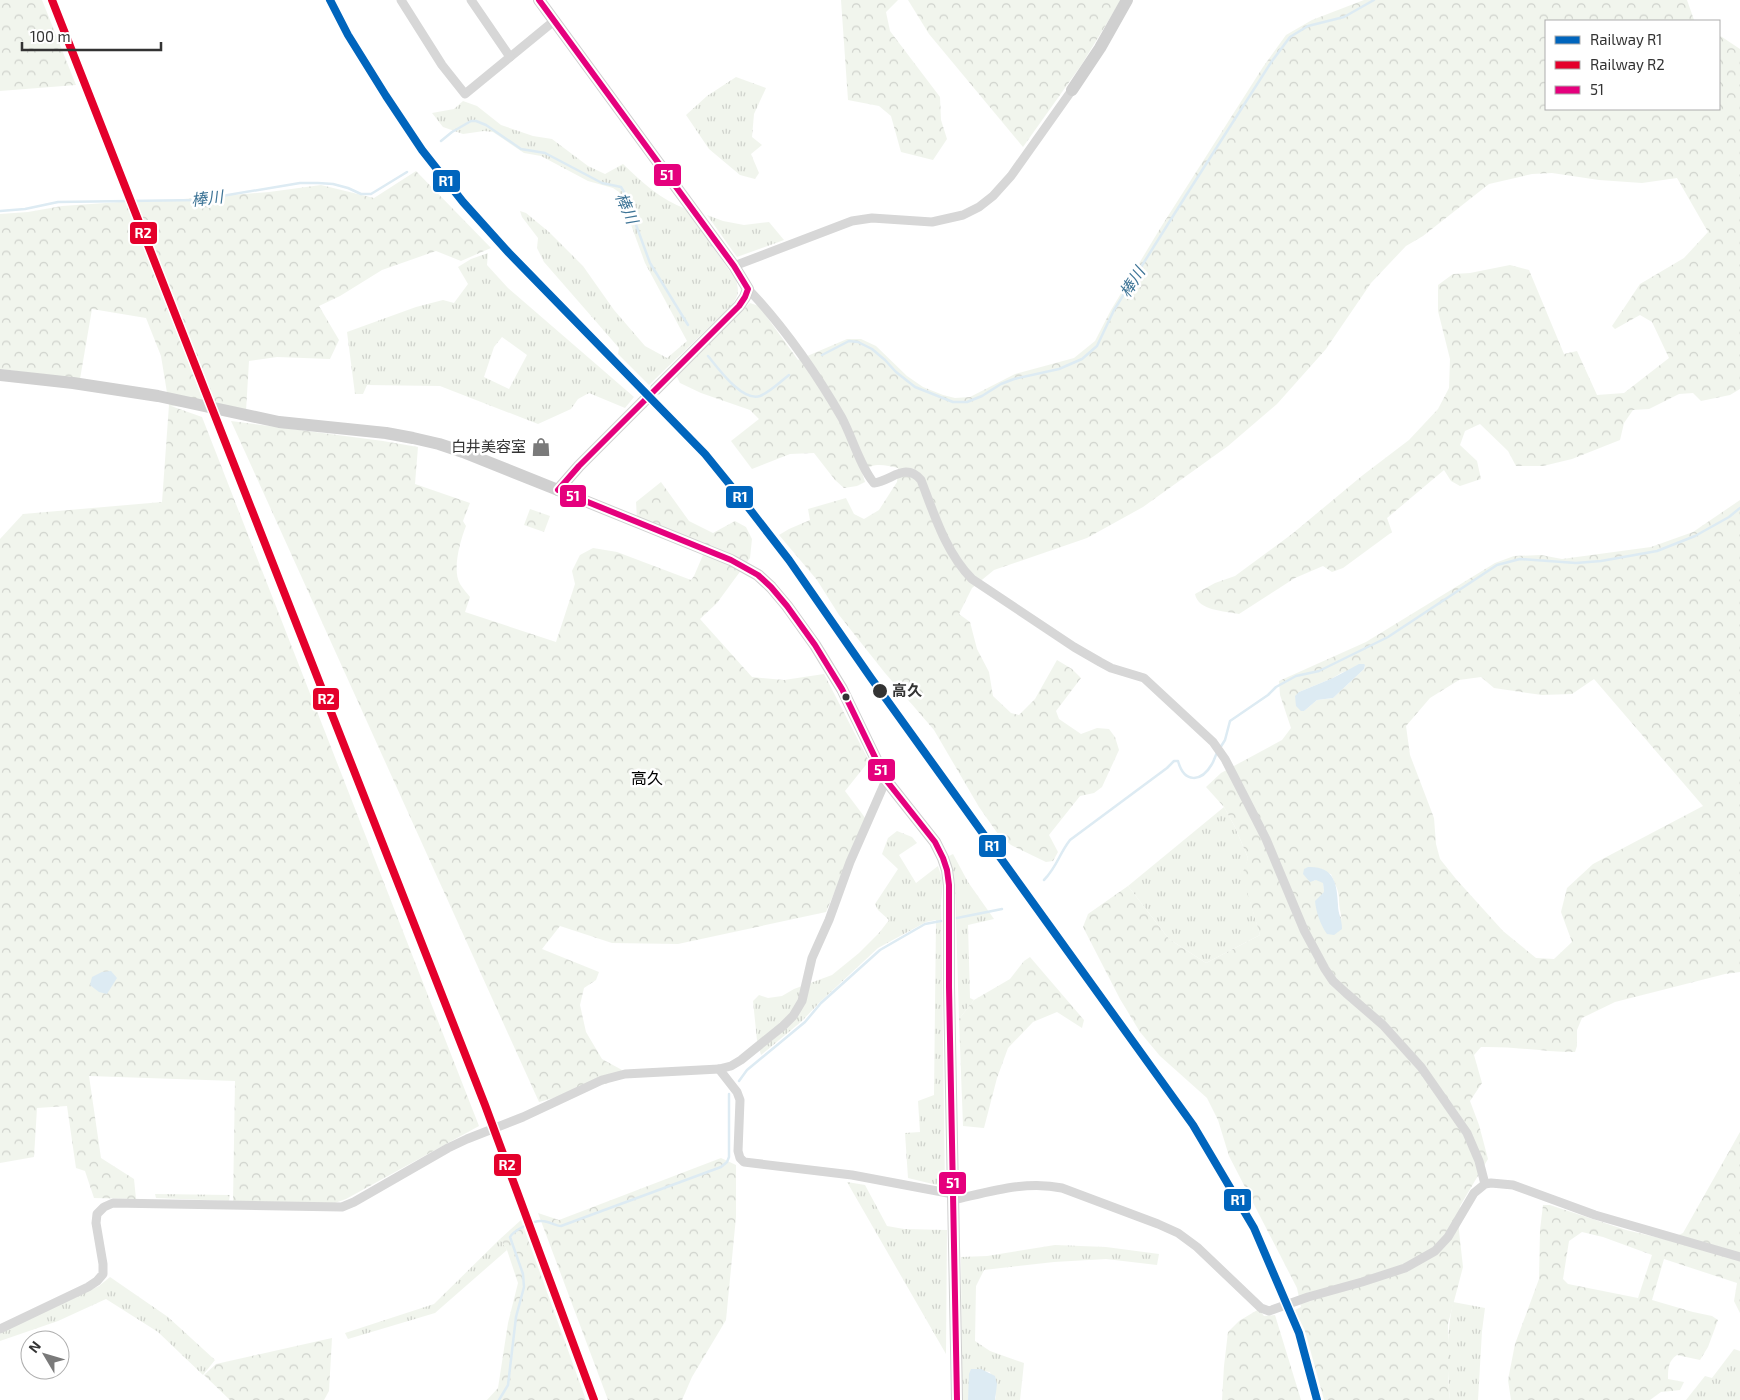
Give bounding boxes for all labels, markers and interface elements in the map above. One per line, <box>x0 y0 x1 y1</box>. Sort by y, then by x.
scale bar <box>22 20 161 52</box>
legend <box>1545 20 1720 110</box>
text: 100 m <box>30 27 71 45</box>
text: Railway R1 <box>1590 30 1662 48</box>
text: Railway R2 <box>1590 55 1665 73</box>
text: 51 <box>1590 80 1604 98</box>
line badge: 51 <box>653 163 682 187</box>
text: 51 <box>660 166 674 183</box>
line badge: R1 <box>432 169 461 193</box>
text: R1 <box>438 172 454 189</box>
water label: 棒川 <box>190 186 226 209</box>
water label: 棒川 <box>612 189 643 228</box>
line badge: R2 <box>129 221 158 245</box>
text: R2 <box>134 224 152 241</box>
water label: 棒川 <box>1115 261 1149 300</box>
shop icon: 白井美容室 <box>530 436 552 458</box>
place label: 白井美容室 <box>451 437 526 455</box>
line badge: 51 <box>559 484 587 508</box>
line badge: R1 <box>725 485 754 509</box>
text: 51 <box>566 487 580 504</box>
text: R1 <box>732 488 748 505</box>
place label: 高久 <box>892 681 922 699</box>
marker: 高久 <box>871 682 889 700</box>
line badge: R2 <box>312 687 340 711</box>
text: R2 <box>317 690 335 707</box>
unlabelled marker <box>841 692 851 702</box>
line badge: 51 <box>867 758 896 782</box>
text: 51 <box>874 761 888 778</box>
district label: 高久 <box>631 768 663 787</box>
line badge: R1 <box>978 834 1007 858</box>
text: R1 <box>984 837 1000 854</box>
line badge: R2 <box>493 1153 522 1177</box>
text: R2 <box>498 1156 516 1173</box>
line badge: 51 <box>938 1171 967 1195</box>
text: 51 <box>946 1174 960 1191</box>
line badge: R1 <box>1223 1188 1252 1212</box>
text: R1 <box>1230 1191 1246 1208</box>
north arrow <box>20 1330 70 1380</box>
text: N <box>25 1337 44 1356</box>

